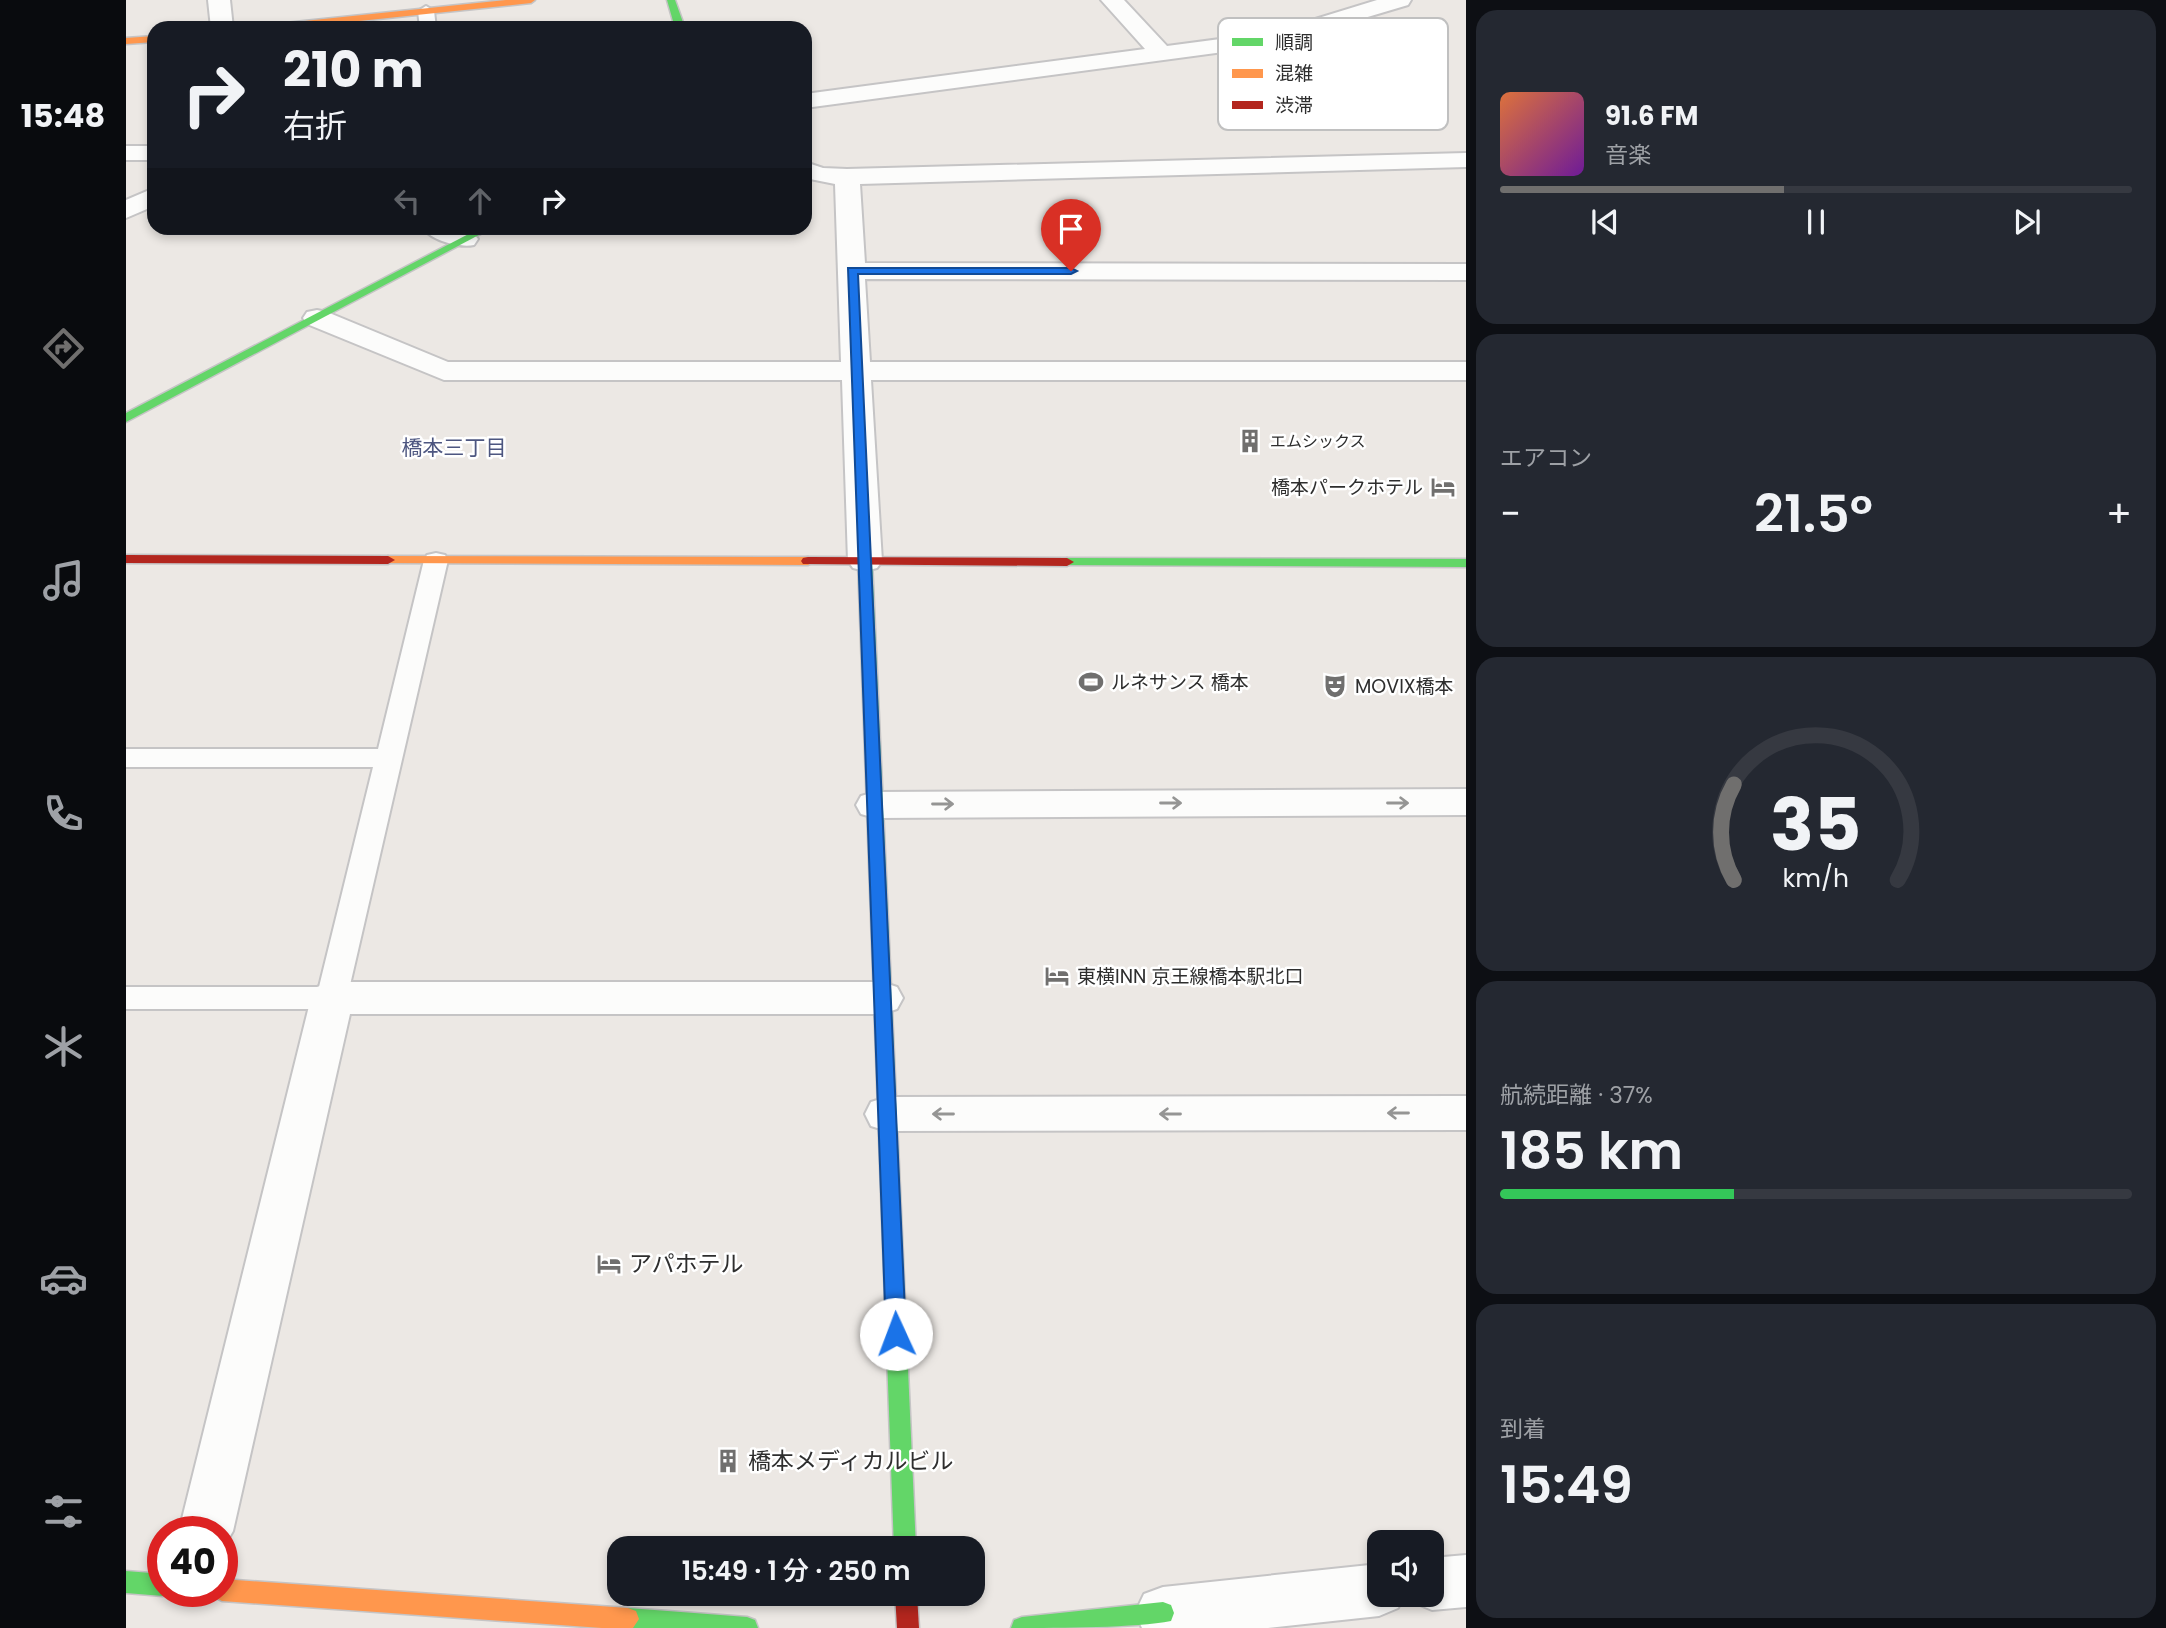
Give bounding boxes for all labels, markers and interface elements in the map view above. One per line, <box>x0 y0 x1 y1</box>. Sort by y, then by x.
legend <box>1218 18 1448 130</box>
text: 順調 <box>1275 29 1313 56</box>
text: 210 m <box>283 36 424 104</box>
icon: right <box>168 49 259 140</box>
text: 混雑 <box>1275 60 1313 87</box>
text: 渋滞 <box>1275 92 1313 119</box>
text: 15:48 <box>21 93 105 138</box>
text: 91.6 FM <box>1605 98 1698 134</box>
text: 右折 <box>283 103 347 148</box>
text: 音楽 <box>1605 139 1651 171</box>
icon: left <box>388 182 426 220</box>
icon: ahead <box>461 182 499 220</box>
icon: right <box>534 182 572 220</box>
pin <box>1041 199 1101 271</box>
icon: previous <box>1586 203 1624 241</box>
icon: pause <box>1797 203 1835 241</box>
icon: next <box>2008 203 2046 241</box>
icon: arrive <box>1052 210 1090 248</box>
icon: directions <box>39 324 88 373</box>
building icon: エムシックス <box>1236 427 1264 455</box>
place label: エムシックス <box>1270 430 1366 453</box>
district label: 橋本三丁目 <box>402 433 507 462</box>
text: エアコン <box>1500 442 1592 474</box>
hotel icon: 橋本パークホテル <box>1429 473 1457 501</box>
place label: 橋本パークホテル <box>1271 474 1423 501</box>
text: 21.5° <box>1754 477 1873 550</box>
text: − <box>1500 487 1521 540</box>
text: + <box>2106 487 2132 540</box>
icon: music <box>39 556 88 605</box>
sports icon: ルネサンス 橋本 <box>1077 668 1105 696</box>
place label: ルネサンス 橋本 <box>1111 669 1249 696</box>
theatre icon: MOVIX橋本 <box>1321 672 1349 700</box>
place label: MOVIX橋本 <box>1355 673 1454 700</box>
text: 35 <box>1770 774 1862 875</box>
icon: phone <box>39 789 88 838</box>
one-way arrow <box>1159 796 1182 810</box>
one-way arrow <box>1387 796 1410 810</box>
one-way arrow <box>932 797 955 811</box>
text: km/h <box>1783 861 1849 896</box>
hotel icon: 東横INN 京王線橋本駅北口 <box>1043 962 1071 990</box>
place label: 東横INN 京王線橋本駅北口 <box>1077 963 1303 990</box>
icon: climate <box>39 1022 88 1071</box>
text: 航続距離 · 37% <box>1500 1079 1653 1111</box>
one-way arrow <box>1387 1106 1410 1120</box>
one-way arrow <box>932 1107 955 1121</box>
one-way arrow <box>1159 1107 1182 1121</box>
text: 185 km <box>1500 1114 1683 1187</box>
place label: アパホテル <box>629 1248 744 1280</box>
hotel icon: アパホテル <box>595 1250 623 1278</box>
icon: car <box>39 1254 88 1303</box>
position arrow <box>859 1297 933 1371</box>
text: 到着 <box>1500 1413 1546 1445</box>
place label: 橋本メディカルビル <box>748 1445 953 1477</box>
building icon: 橋本メディカルビル <box>714 1447 742 1475</box>
text: 15:49 <box>1500 1448 1633 1521</box>
icon: filters <box>39 1487 88 1536</box>
speed limit sign: 40 <box>147 1516 238 1607</box>
map controls <box>1367 1530 1444 1607</box>
button: sound <box>1367 1530 1444 1607</box>
text: 15:49 · 1 分 · 250 m <box>682 1553 910 1589</box>

